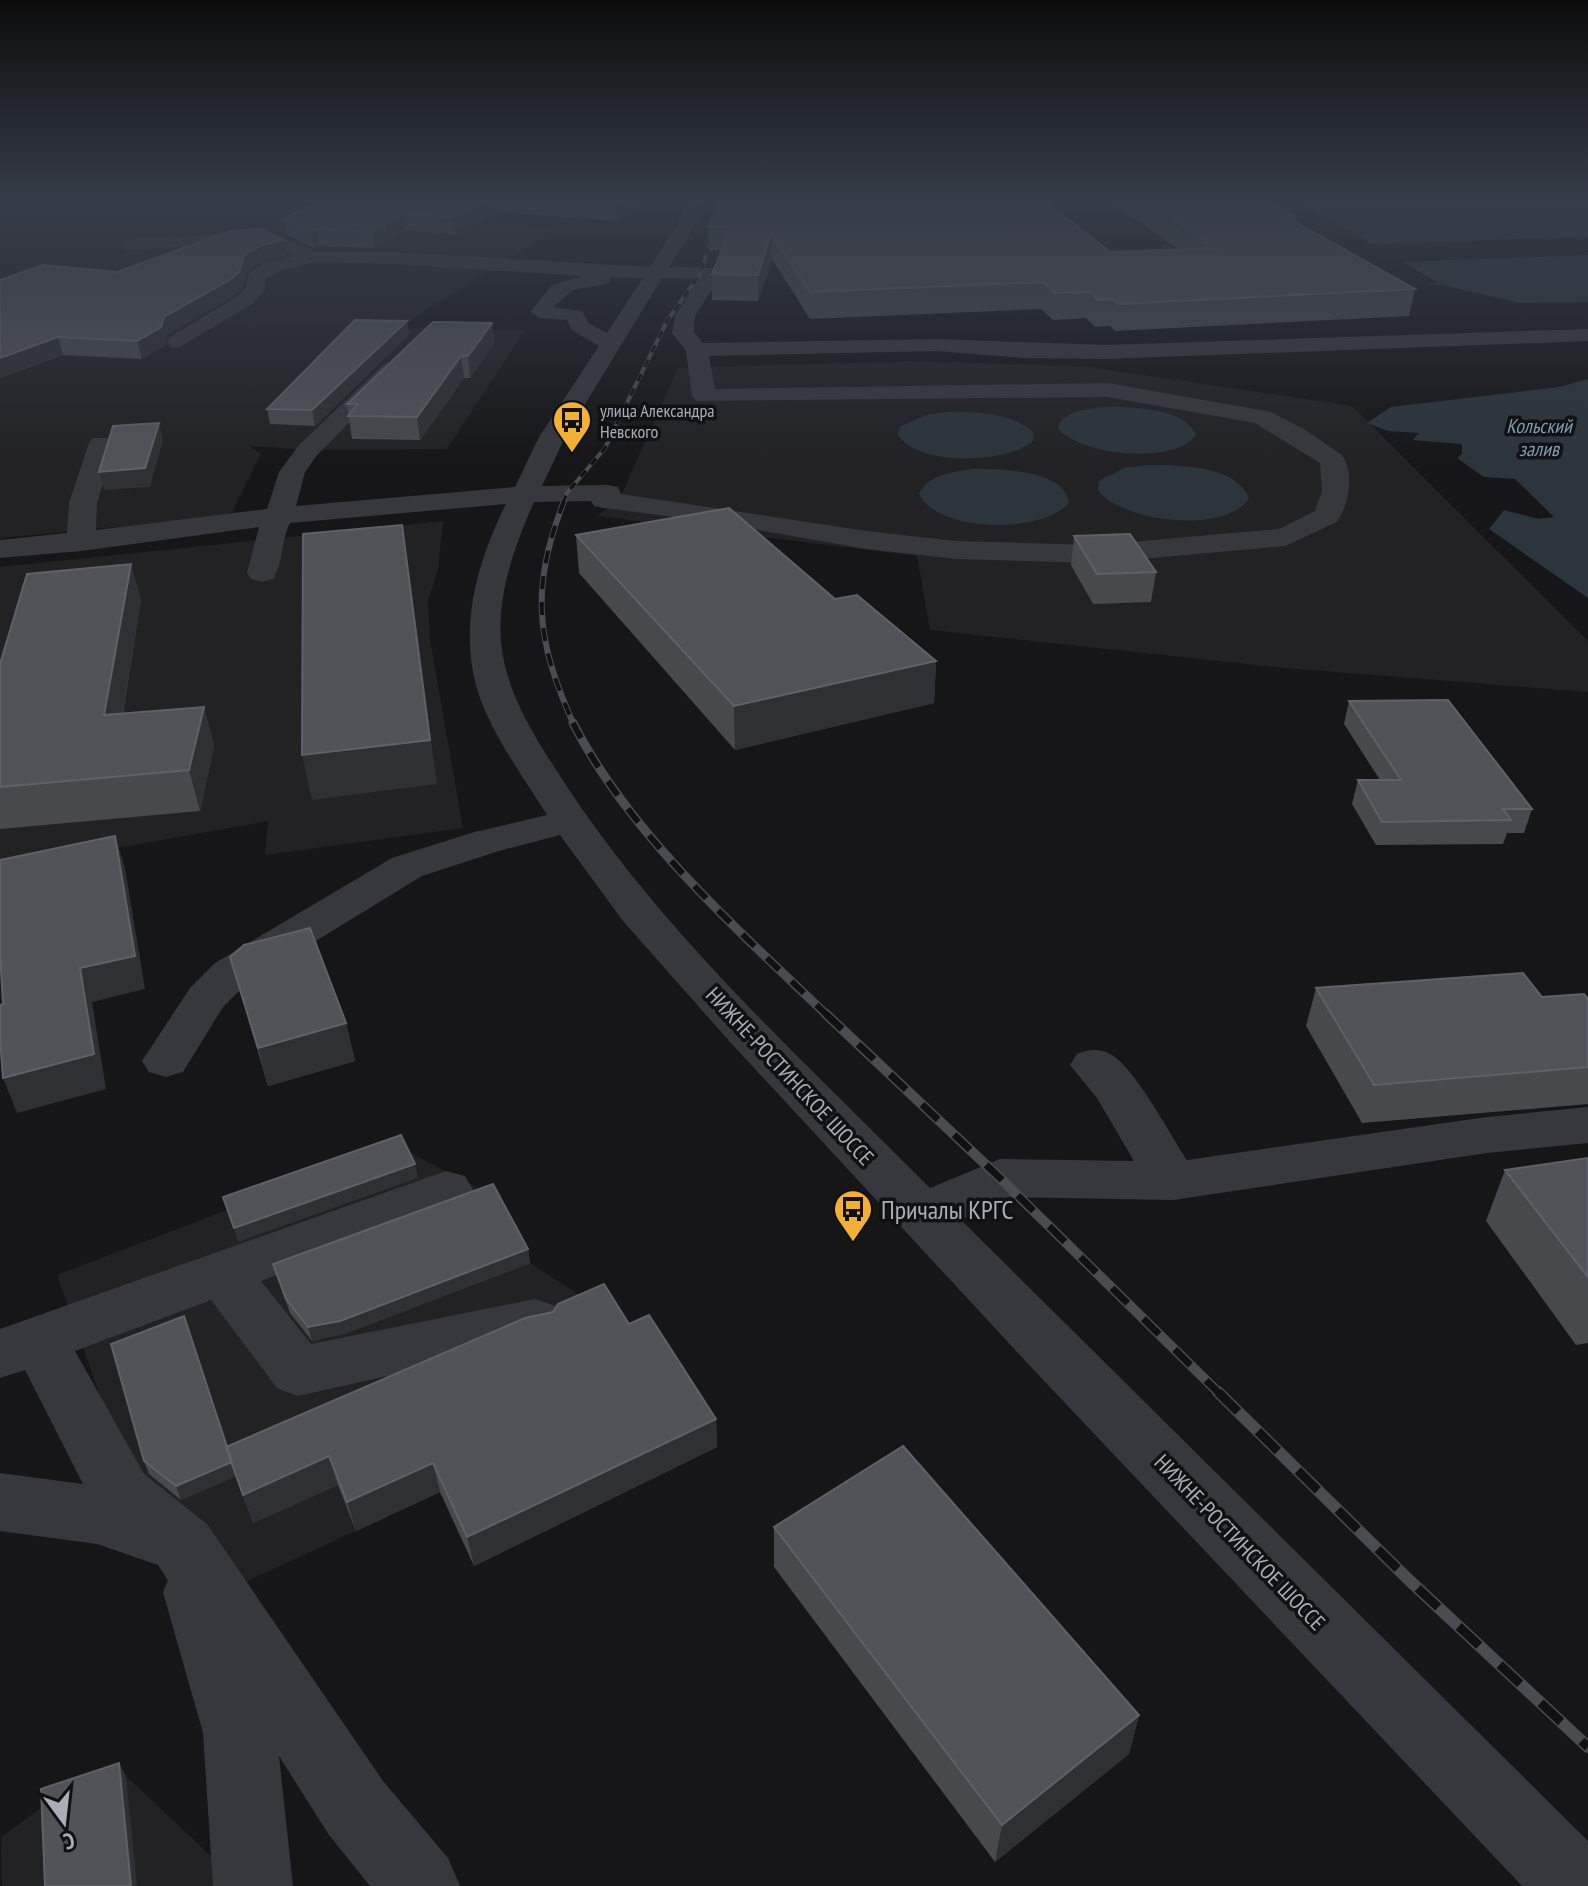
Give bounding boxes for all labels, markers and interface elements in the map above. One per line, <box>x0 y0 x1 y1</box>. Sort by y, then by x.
bus stop icon: улица Александра Невского <box>551 399 593 454</box>
place label: улица Александра Невского <box>600 399 715 443</box>
water label: Кольский залив <box>1506 413 1574 462</box>
street label: НИЖНЕ-РОСТИНСКОЕ ШОССЕ <box>700 981 880 1171</box>
bus stop icon: Причалы КРГС <box>832 1188 874 1243</box>
place label: Причалы КРГС <box>881 1193 1014 1226</box>
street label: НИЖНЕ-РОСТИНСКОЕ ШОССЕ <box>1149 1448 1331 1636</box>
north arrow <box>24 1782 104 1862</box>
text: С <box>61 1826 78 1856</box>

